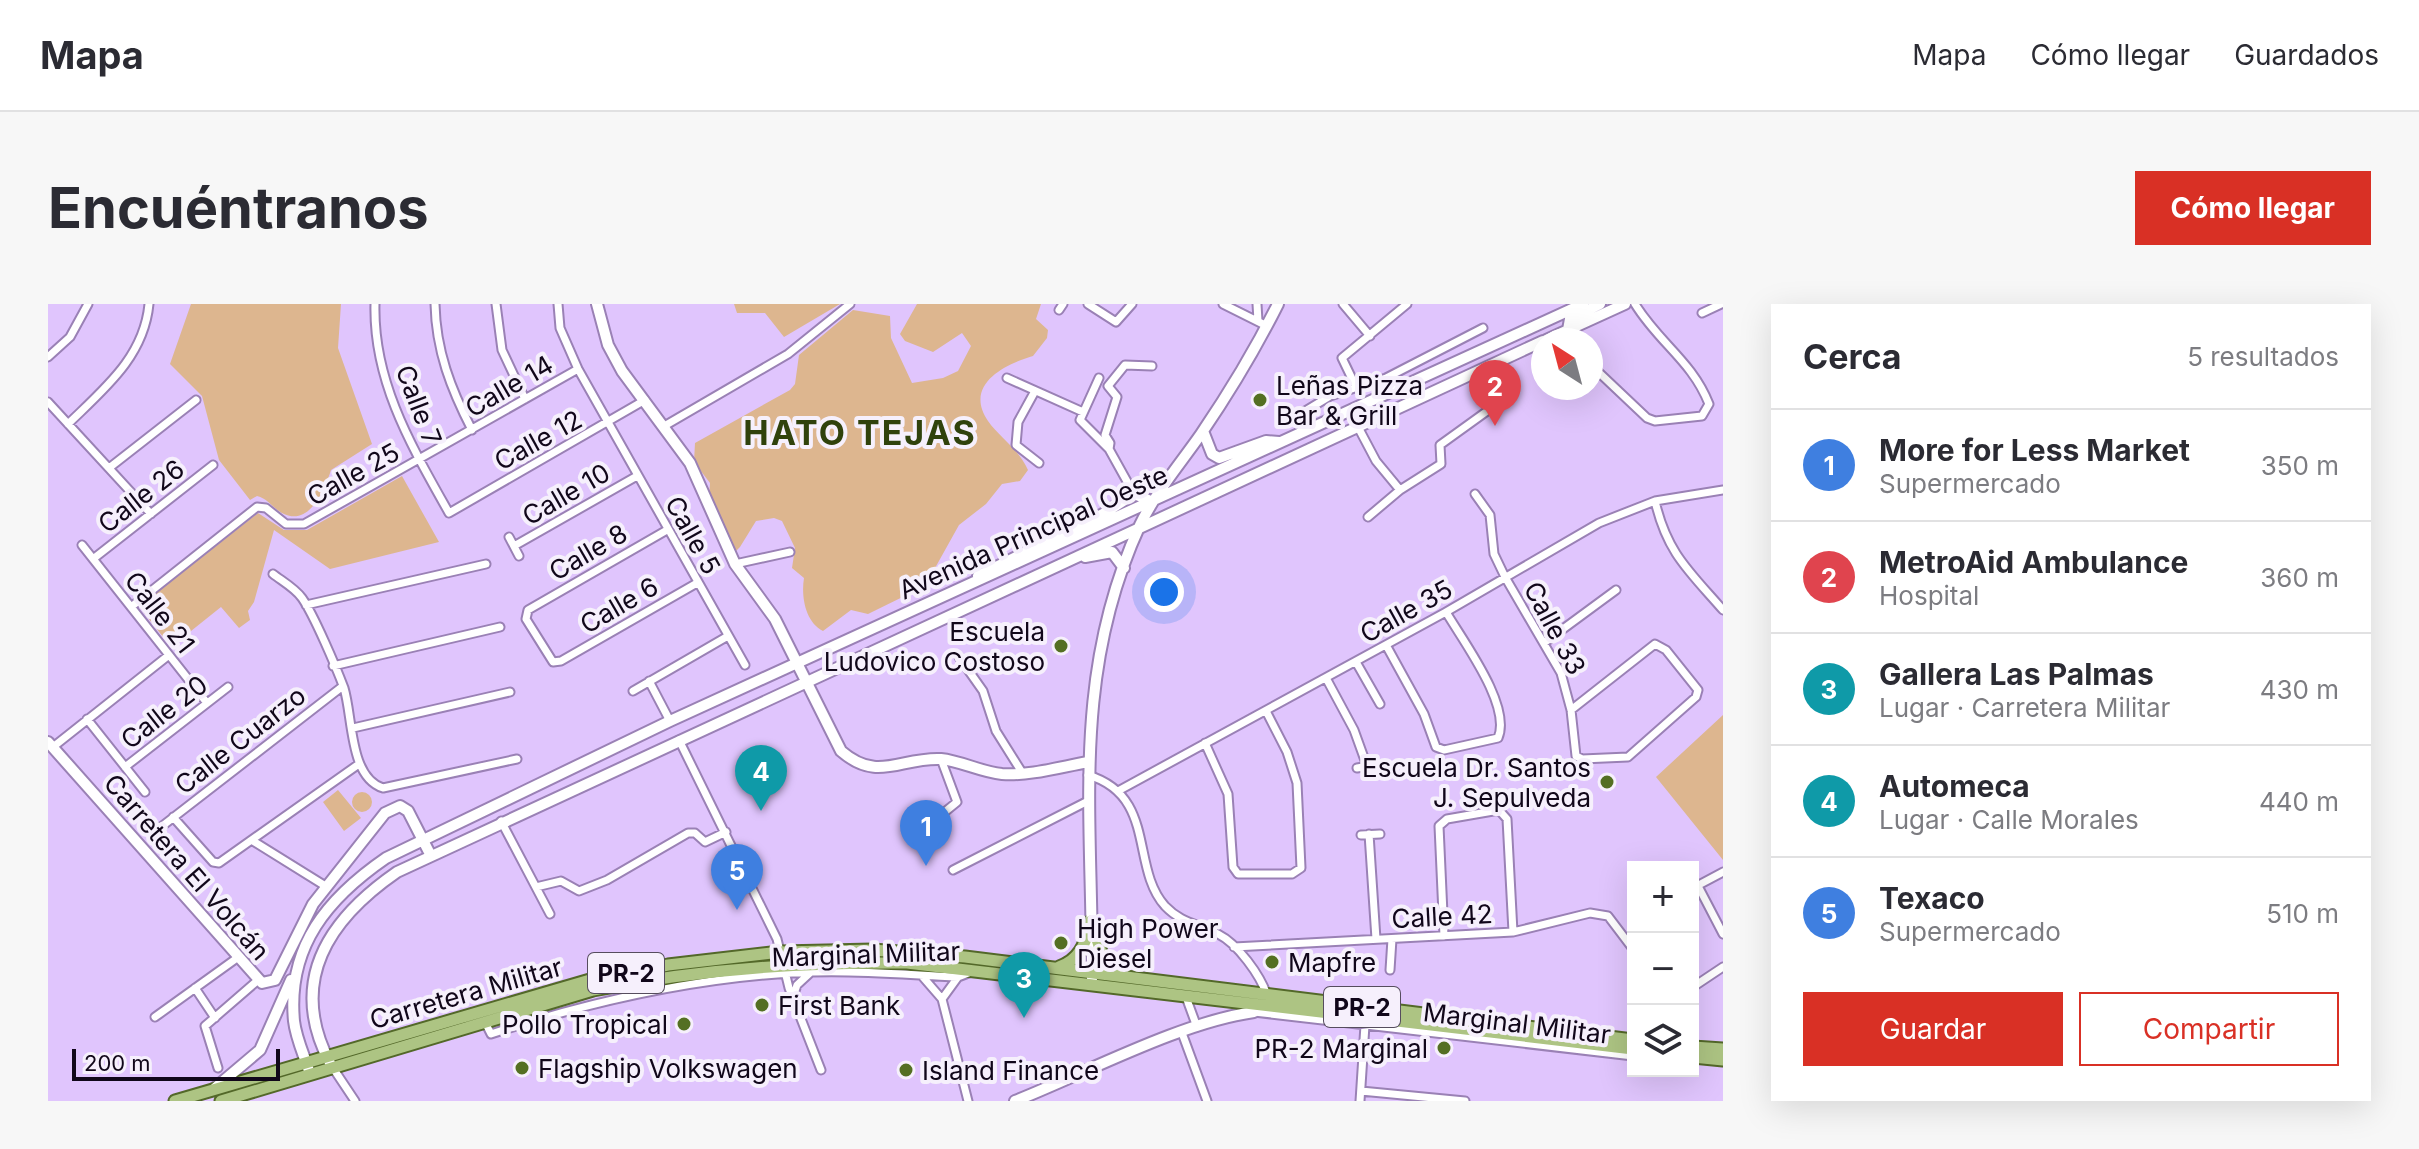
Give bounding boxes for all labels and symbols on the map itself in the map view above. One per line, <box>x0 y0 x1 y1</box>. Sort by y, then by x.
north arrow <box>1531 328 1603 400</box>
street label: Calle 14 <box>460 349 558 423</box>
pin: 2 <box>1469 360 1521 426</box>
street label: Calle 7 <box>390 361 448 449</box>
place label: Leñas Pizza Bar & Grill <box>1276 370 1423 431</box>
marker: Leñas Pizza Bar & Grill <box>1251 391 1269 409</box>
street label: Calle 12 <box>489 403 587 477</box>
district label: HATO TEJAS <box>743 412 977 453</box>
street label: Calle 25 <box>302 436 404 512</box>
street label: Calle 26 <box>92 453 190 539</box>
street label: Calle 10 <box>517 457 615 531</box>
street label: Avenida Principal Oeste <box>894 459 1172 605</box>
street label: Calle 5 <box>659 491 727 579</box>
street label: Calle 8 <box>544 517 632 587</box>
street label: Calle 21 <box>119 565 201 659</box>
street label: Calle 6 <box>575 570 663 640</box>
your location <box>1144 572 1184 612</box>
street label: Calle 35 <box>1355 573 1457 649</box>
street label: Calle 33 <box>1518 576 1592 680</box>
place label: Escuela Ludovico Costoso <box>824 616 1045 677</box>
marker: Escuela Ludovico Costoso <box>1052 637 1070 655</box>
street label: Calle 20 <box>115 669 213 755</box>
street label: Calle Cuarzo <box>169 679 311 801</box>
pin: 4 <box>735 745 787 811</box>
place label: Escuela Dr. Santos J. Sepulveda <box>1362 752 1591 813</box>
street label: Carretera El Volcán <box>98 768 276 966</box>
marker: Escuela Dr. Santos J. Sepulveda <box>1598 773 1616 791</box>
pin: 1 <box>900 800 952 866</box>
pin: 5 <box>711 844 763 910</box>
street label: Calle 42 <box>1391 898 1493 934</box>
place label: High Power Diesel <box>1077 913 1219 974</box>
marker: High Power Diesel <box>1052 934 1070 952</box>
street label: Marginal Militar <box>771 935 961 973</box>
place label: Mapfre <box>1288 947 1376 978</box>
street label: Carretera Militar <box>366 951 566 1035</box>
pin: 3 <box>998 952 1050 1018</box>
road number: PR-2 <box>588 953 664 993</box>
marker: Mapfre <box>1263 953 1281 971</box>
road number: PR-2 <box>1324 987 1400 1027</box>
place label: First Bank <box>778 990 900 1021</box>
marker: First Bank <box>753 996 771 1014</box>
street label: Marginal Militar <box>1421 996 1613 1050</box>
place label: Pollo Tropical <box>502 1009 668 1040</box>
marker: Pollo Tropical <box>675 1015 693 1033</box>
place label: PR-2 Marginal <box>1254 1033 1428 1064</box>
marker: PR-2 Marginal <box>1435 1039 1453 1057</box>
scale bar <box>72 1045 280 1081</box>
place label: Flagship Volkswagen <box>538 1053 798 1084</box>
place label: Island Finance <box>922 1055 1099 1086</box>
marker: Flagship Volkswagen <box>513 1059 531 1077</box>
marker: Island Finance <box>897 1061 915 1079</box>

